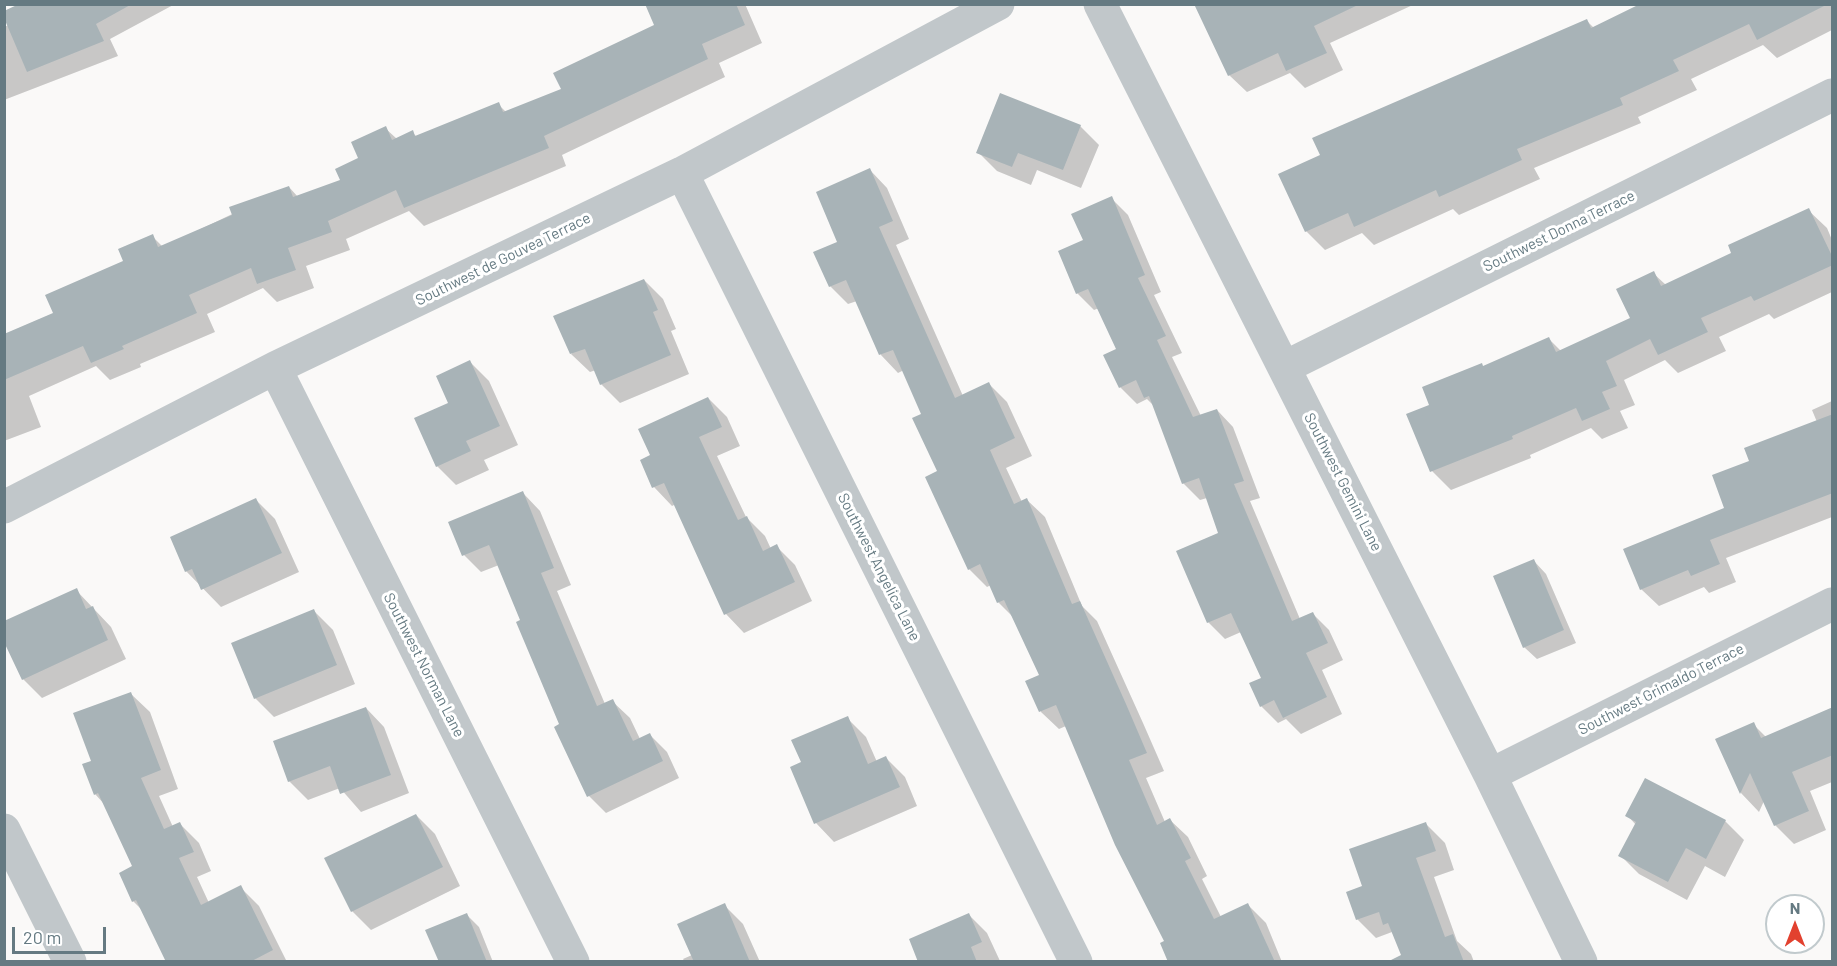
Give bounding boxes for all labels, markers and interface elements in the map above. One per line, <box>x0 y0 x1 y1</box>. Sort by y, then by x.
street label: Southwest Donna Terrace <box>1480 186 1638 276</box>
street label: Southwest de Gouvea Terrace <box>413 209 593 309</box>
street label: Southwest Gemini Lane <box>1300 410 1386 554</box>
street label: Southwest Angelica Lane <box>834 490 924 644</box>
street label: Southwest Norman Lane <box>380 590 468 740</box>
street label: Southwest Grimaldo Terrace <box>1575 639 1747 739</box>
north arrow <box>1765 894 1825 954</box>
text: N <box>1790 898 1800 917</box>
scale bar <box>15 915 110 953</box>
text: 20 m <box>23 926 61 948</box>

